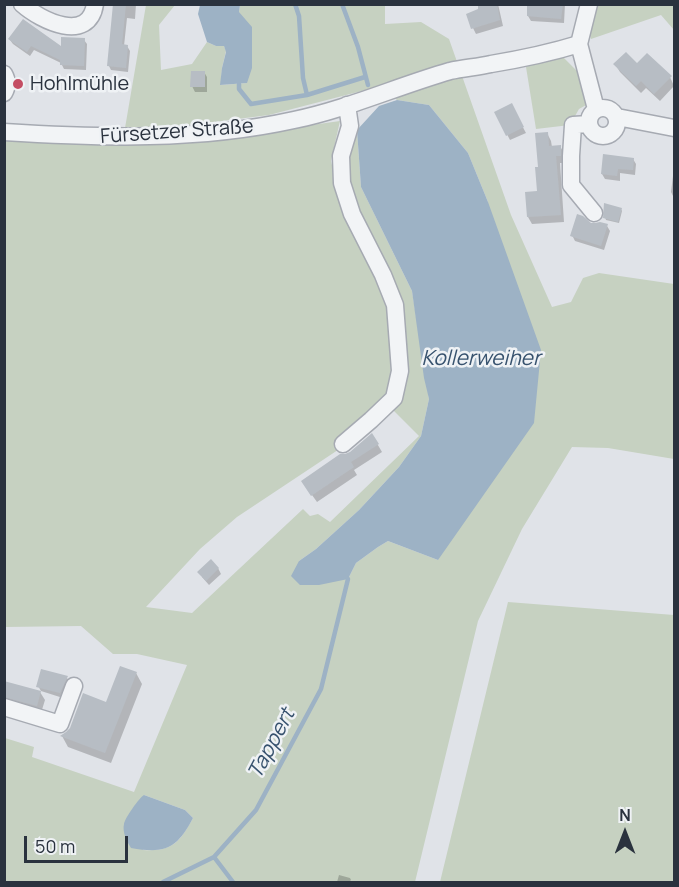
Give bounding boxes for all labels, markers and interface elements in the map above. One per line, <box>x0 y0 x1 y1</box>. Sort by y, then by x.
place label: Hohlmühle <box>30 72 129 96</box>
marker: Hohlmühle <box>11 77 25 91</box>
street label: Fürsetzer Straße <box>100 115 254 149</box>
water label: Kollerweiher <box>422 346 540 372</box>
water label: Tappert <box>243 705 301 783</box>
north arrow <box>595 803 655 863</box>
text: N <box>619 804 631 826</box>
scale bar <box>27 824 130 862</box>
text: 50 m <box>35 834 75 858</box>

